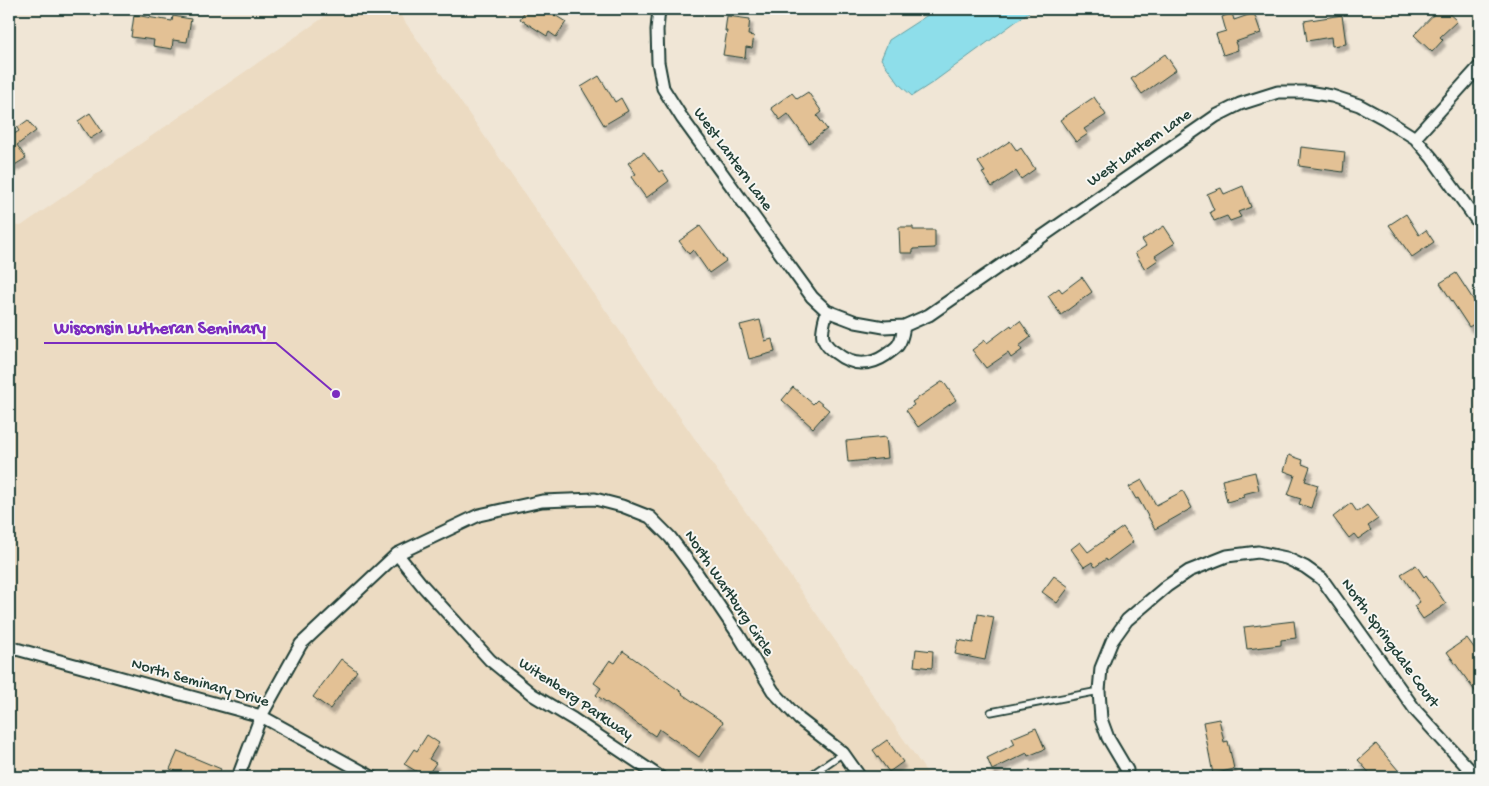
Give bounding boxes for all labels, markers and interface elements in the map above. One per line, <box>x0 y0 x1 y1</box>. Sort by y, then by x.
street label: West Lantern Lane <box>688 105 776 216</box>
street label: West Lantern Lane <box>1084 106 1196 192</box>
callout: Wisconsin Lutheran Seminary <box>44 310 276 343</box>
text: Wisconsin Lutheran Seminary <box>53 319 266 340</box>
street label: North Wartburg Circle <box>679 528 778 661</box>
street label: North Springdale Court <box>1336 576 1443 713</box>
street label: North Seminary Drive <box>129 655 272 713</box>
street label: Witenberg Parkway <box>514 655 636 746</box>

